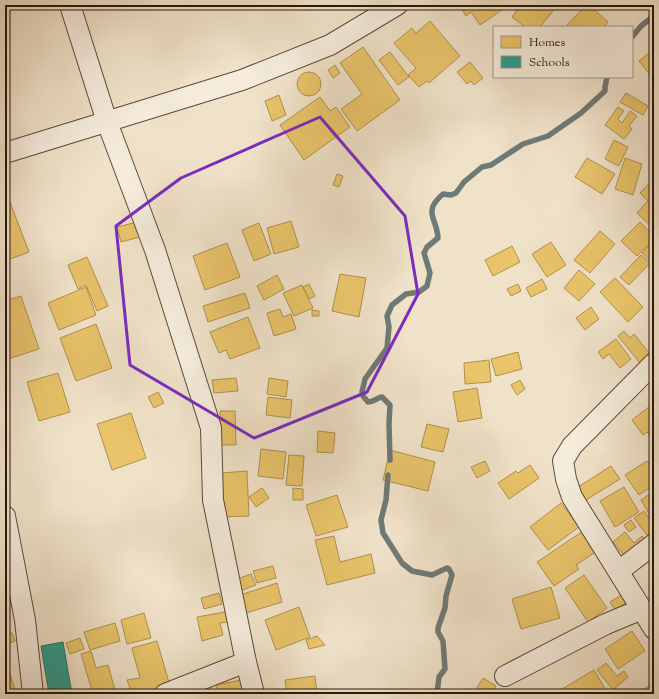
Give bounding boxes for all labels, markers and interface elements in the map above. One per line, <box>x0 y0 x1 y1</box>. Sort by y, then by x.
legend <box>493 26 633 78</box>
text: Homes <box>529 34 565 52</box>
text: Schools <box>529 54 570 72</box>

